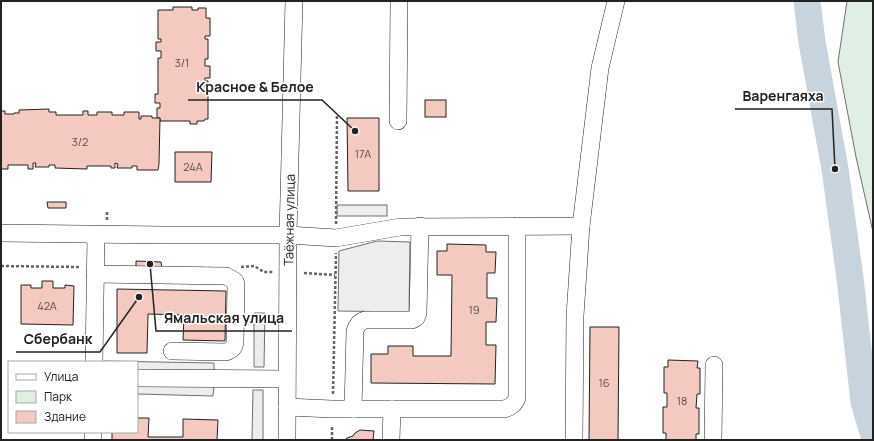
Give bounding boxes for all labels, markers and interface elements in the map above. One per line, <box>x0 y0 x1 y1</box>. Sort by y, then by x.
house number: 3/1 <box>175 55 189 70</box>
callout: Красное & Белое <box>188 74 322 100</box>
text: Красное & Белое <box>196 77 314 96</box>
callout: Варенгаяха <box>735 83 832 109</box>
text: Варенгаяха <box>743 86 823 105</box>
house number: 3/2 <box>72 134 88 149</box>
house number: 17А <box>355 146 371 161</box>
house number: 24А <box>183 159 203 174</box>
street label: Таёжная улица <box>279 174 299 266</box>
house number: 42А <box>37 298 57 313</box>
house number: 19 <box>468 302 480 317</box>
callout: Ямальская улица <box>156 305 292 331</box>
text: Ямальская улица <box>164 308 284 327</box>
callout: Сбербанк <box>16 326 100 352</box>
text: Сбербанк <box>24 329 93 348</box>
legend <box>8 361 138 433</box>
text: Улица <box>44 368 78 385</box>
house number: 16 <box>598 375 610 390</box>
text: Парк <box>44 388 73 405</box>
house number: 18 <box>677 393 687 408</box>
text: Здание <box>44 408 86 425</box>

